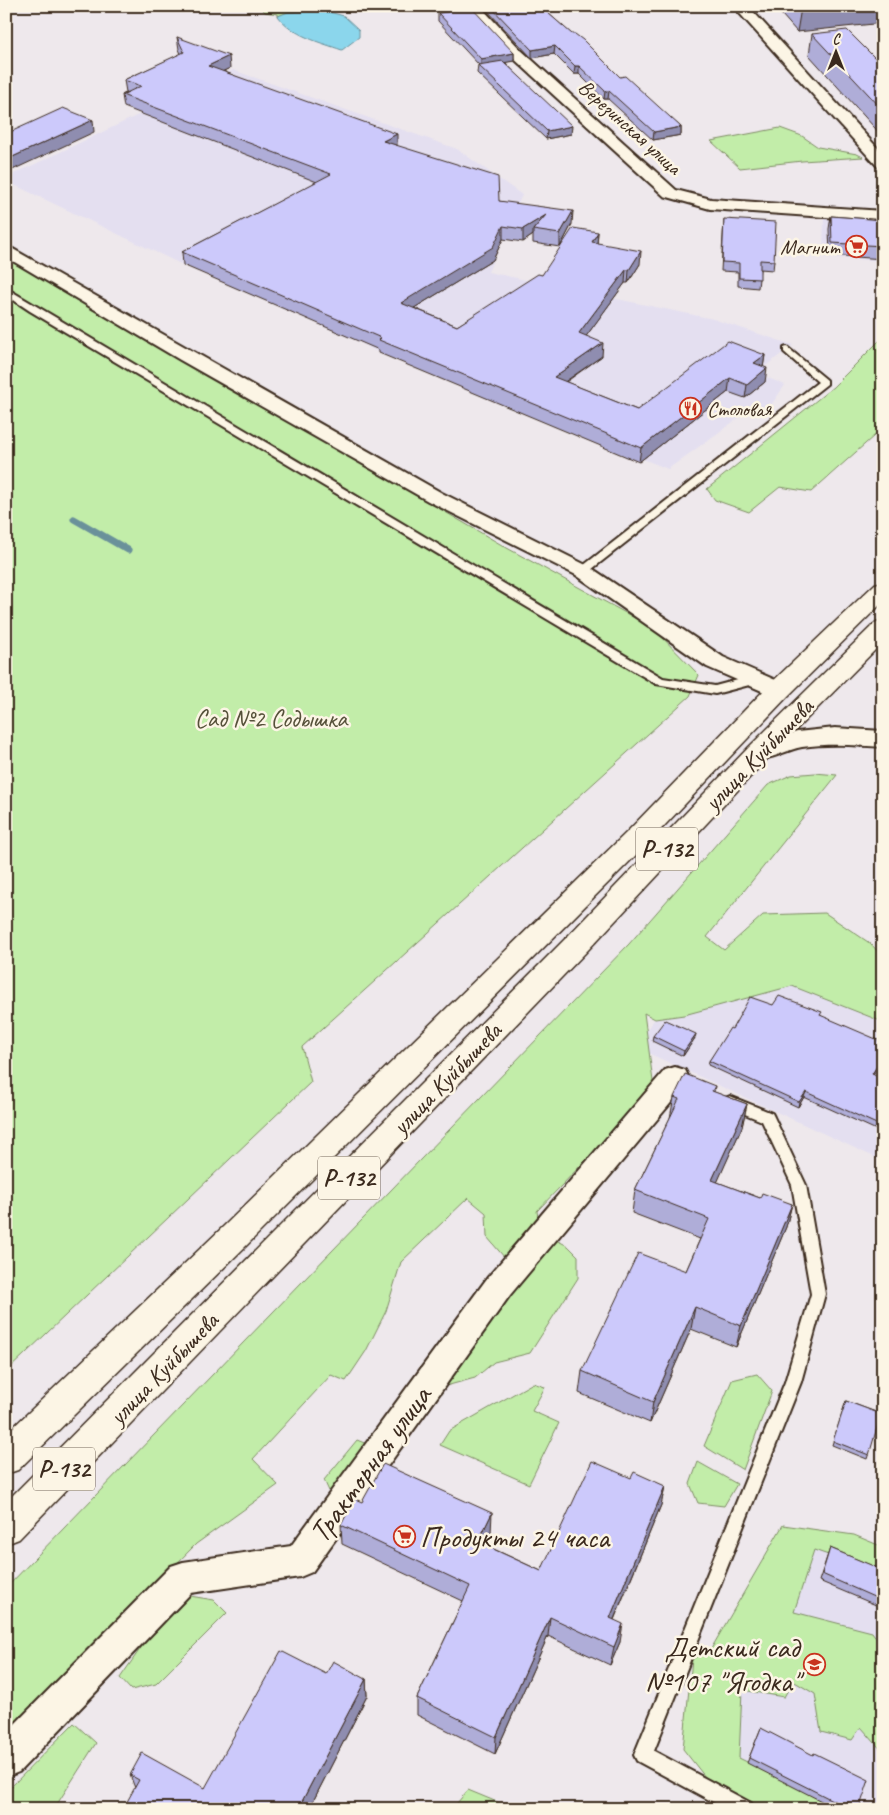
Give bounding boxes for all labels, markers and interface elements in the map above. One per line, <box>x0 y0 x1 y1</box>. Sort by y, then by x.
north arrow <box>812 28 862 78</box>
text: С <box>833 31 842 48</box>
street label: Верезинская улица <box>573 74 688 181</box>
place label: Магнит <box>780 234 841 260</box>
supermarket icon: Магнит <box>844 235 868 259</box>
place label: Столовая <box>707 396 773 422</box>
restaurant icon: Столовая <box>679 397 703 421</box>
street label: улица Куйбышева <box>696 690 822 819</box>
park label: Сад №2 Содышка <box>195 703 349 735</box>
road number: Р-132 <box>636 828 698 871</box>
street label: улица Куйбышева <box>384 1014 510 1143</box>
road number: Р-132 <box>318 1156 380 1200</box>
street label: улица Куйбышева <box>101 1304 227 1433</box>
street label: Тракторная улица <box>301 1377 441 1550</box>
road number: Р-132 <box>33 1448 95 1490</box>
place label: Продукты 24 часа <box>420 1518 611 1556</box>
supermarket icon: Продукты 24 часа <box>392 1525 416 1549</box>
place label: Детский сад №107 "Ягодка" <box>645 1628 805 1700</box>
school or university icon: Детский сад №107 "Ягодка" <box>803 1652 827 1676</box>

